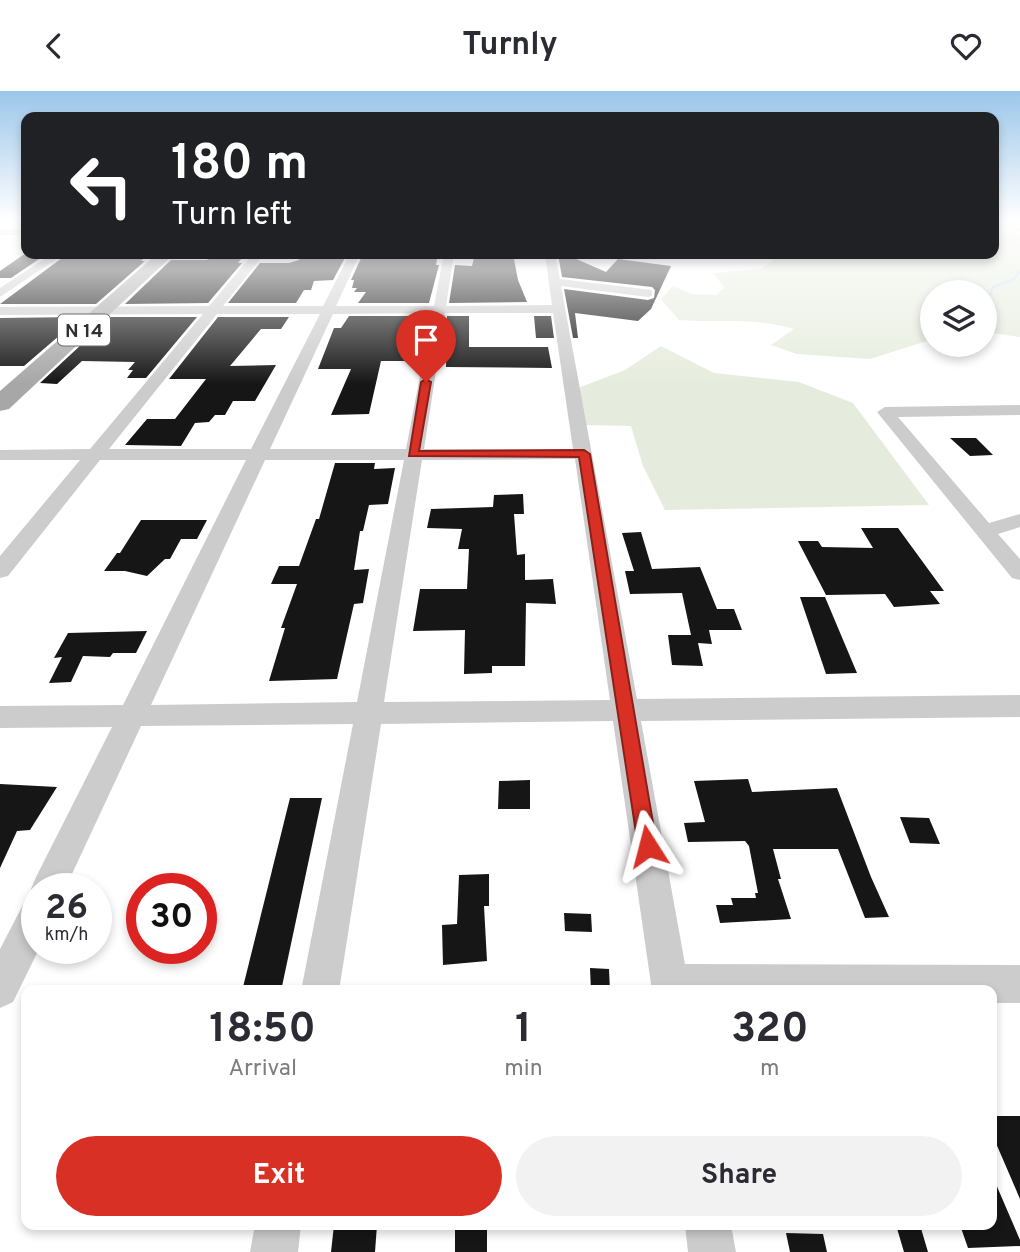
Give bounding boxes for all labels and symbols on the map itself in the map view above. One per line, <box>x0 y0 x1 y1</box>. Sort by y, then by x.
pin <box>396 310 456 382</box>
road number: N 14 <box>58 315 110 346</box>
position arrow <box>611 809 685 883</box>
speed limit sign: 30 <box>126 873 217 964</box>

